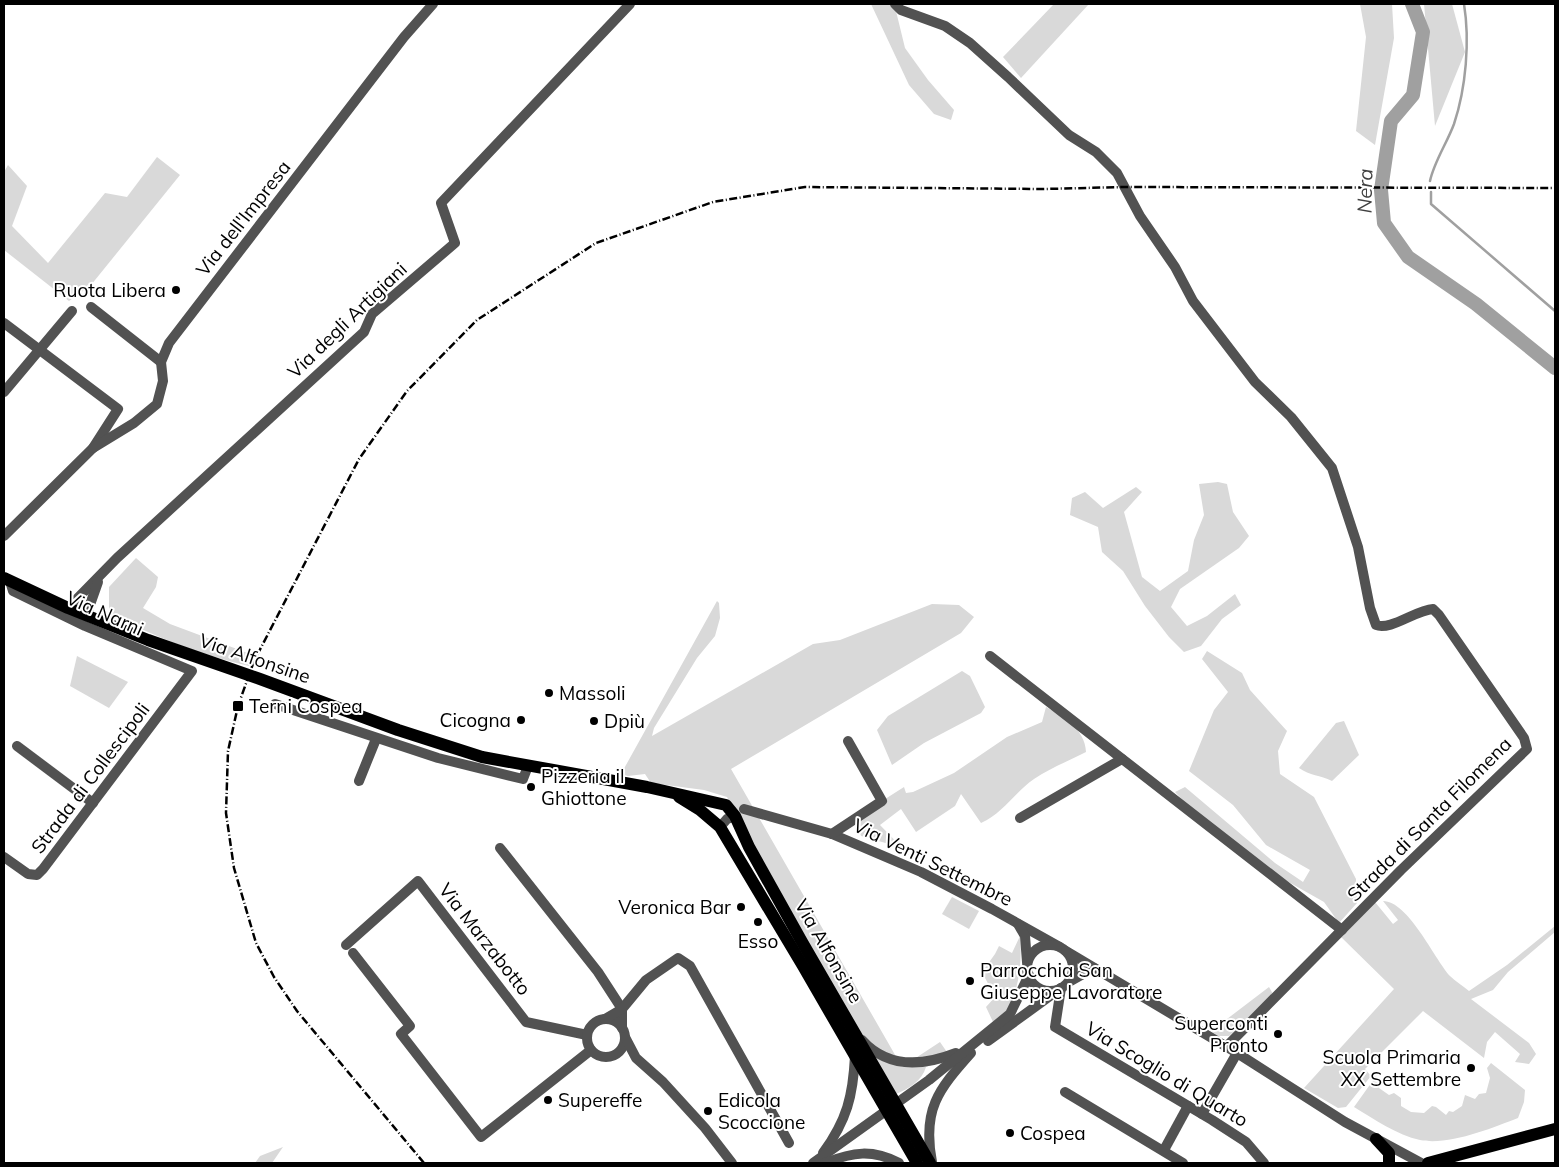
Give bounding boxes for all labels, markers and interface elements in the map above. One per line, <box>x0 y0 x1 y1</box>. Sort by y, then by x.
street label: Via dell'Impresa <box>190 155 296 281</box>
water label: Nera <box>1352 168 1377 214</box>
street label: Via degli Artigiani <box>282 257 412 383</box>
place label: Ruota Libera <box>53 278 166 302</box>
marker: Ruota Libera <box>170 284 182 296</box>
street label: Via Narni <box>63 585 147 641</box>
street label: Via Alfonsine <box>196 628 314 688</box>
place label: Massoli <box>559 681 625 705</box>
marker: Massoli <box>543 687 555 699</box>
place label: Terni Cospea <box>249 694 363 718</box>
street label: Strada di Collescipoli <box>26 698 154 858</box>
marker: Terni Cospea <box>231 699 245 713</box>
place label: Cicogna <box>439 708 511 732</box>
place label: Dpiù <box>604 709 645 733</box>
marker: Cicogna <box>515 714 527 726</box>
marker: Dpiù <box>588 715 600 727</box>
street label: Strada di Santa Filomena <box>1342 732 1516 906</box>
place label: Pizzeria il Ghiottone <box>541 764 627 810</box>
marker: Pizzeria il Ghiottone <box>525 781 537 793</box>
street label: Via Venti Settembre <box>849 813 1017 911</box>
street label: Via Marzabotto <box>434 878 536 1000</box>
place label: Veronica Bar <box>618 895 731 919</box>
street label: Via Alfonsine <box>790 895 868 1007</box>
marker: Veronica Bar <box>735 901 747 913</box>
marker: Esso <box>752 916 764 928</box>
place label: Esso <box>738 929 778 953</box>
place label: Parrocchia San Giuseppe Lavoratore <box>980 958 1162 1004</box>
marker: Parrocchia San Giuseppe Lavoratore <box>964 975 976 987</box>
place label: Superconti Pronto <box>1174 1011 1268 1057</box>
street label: Via Scoglio di Quarto <box>1081 1016 1253 1132</box>
marker: Superconti Pronto <box>1272 1028 1284 1040</box>
place label: Scuola Primaria XX Settembre <box>1323 1045 1461 1091</box>
marker: Scuola Primaria XX Settembre <box>1465 1062 1477 1074</box>
place label: Supereffe <box>558 1088 642 1112</box>
place label: Edicola Scoccione <box>718 1088 805 1134</box>
marker: Supereffe <box>542 1094 554 1106</box>
marker: Edicola Scoccione <box>702 1105 714 1117</box>
place label: Cospea <box>1020 1121 1086 1145</box>
marker: Cospea <box>1004 1127 1016 1139</box>

